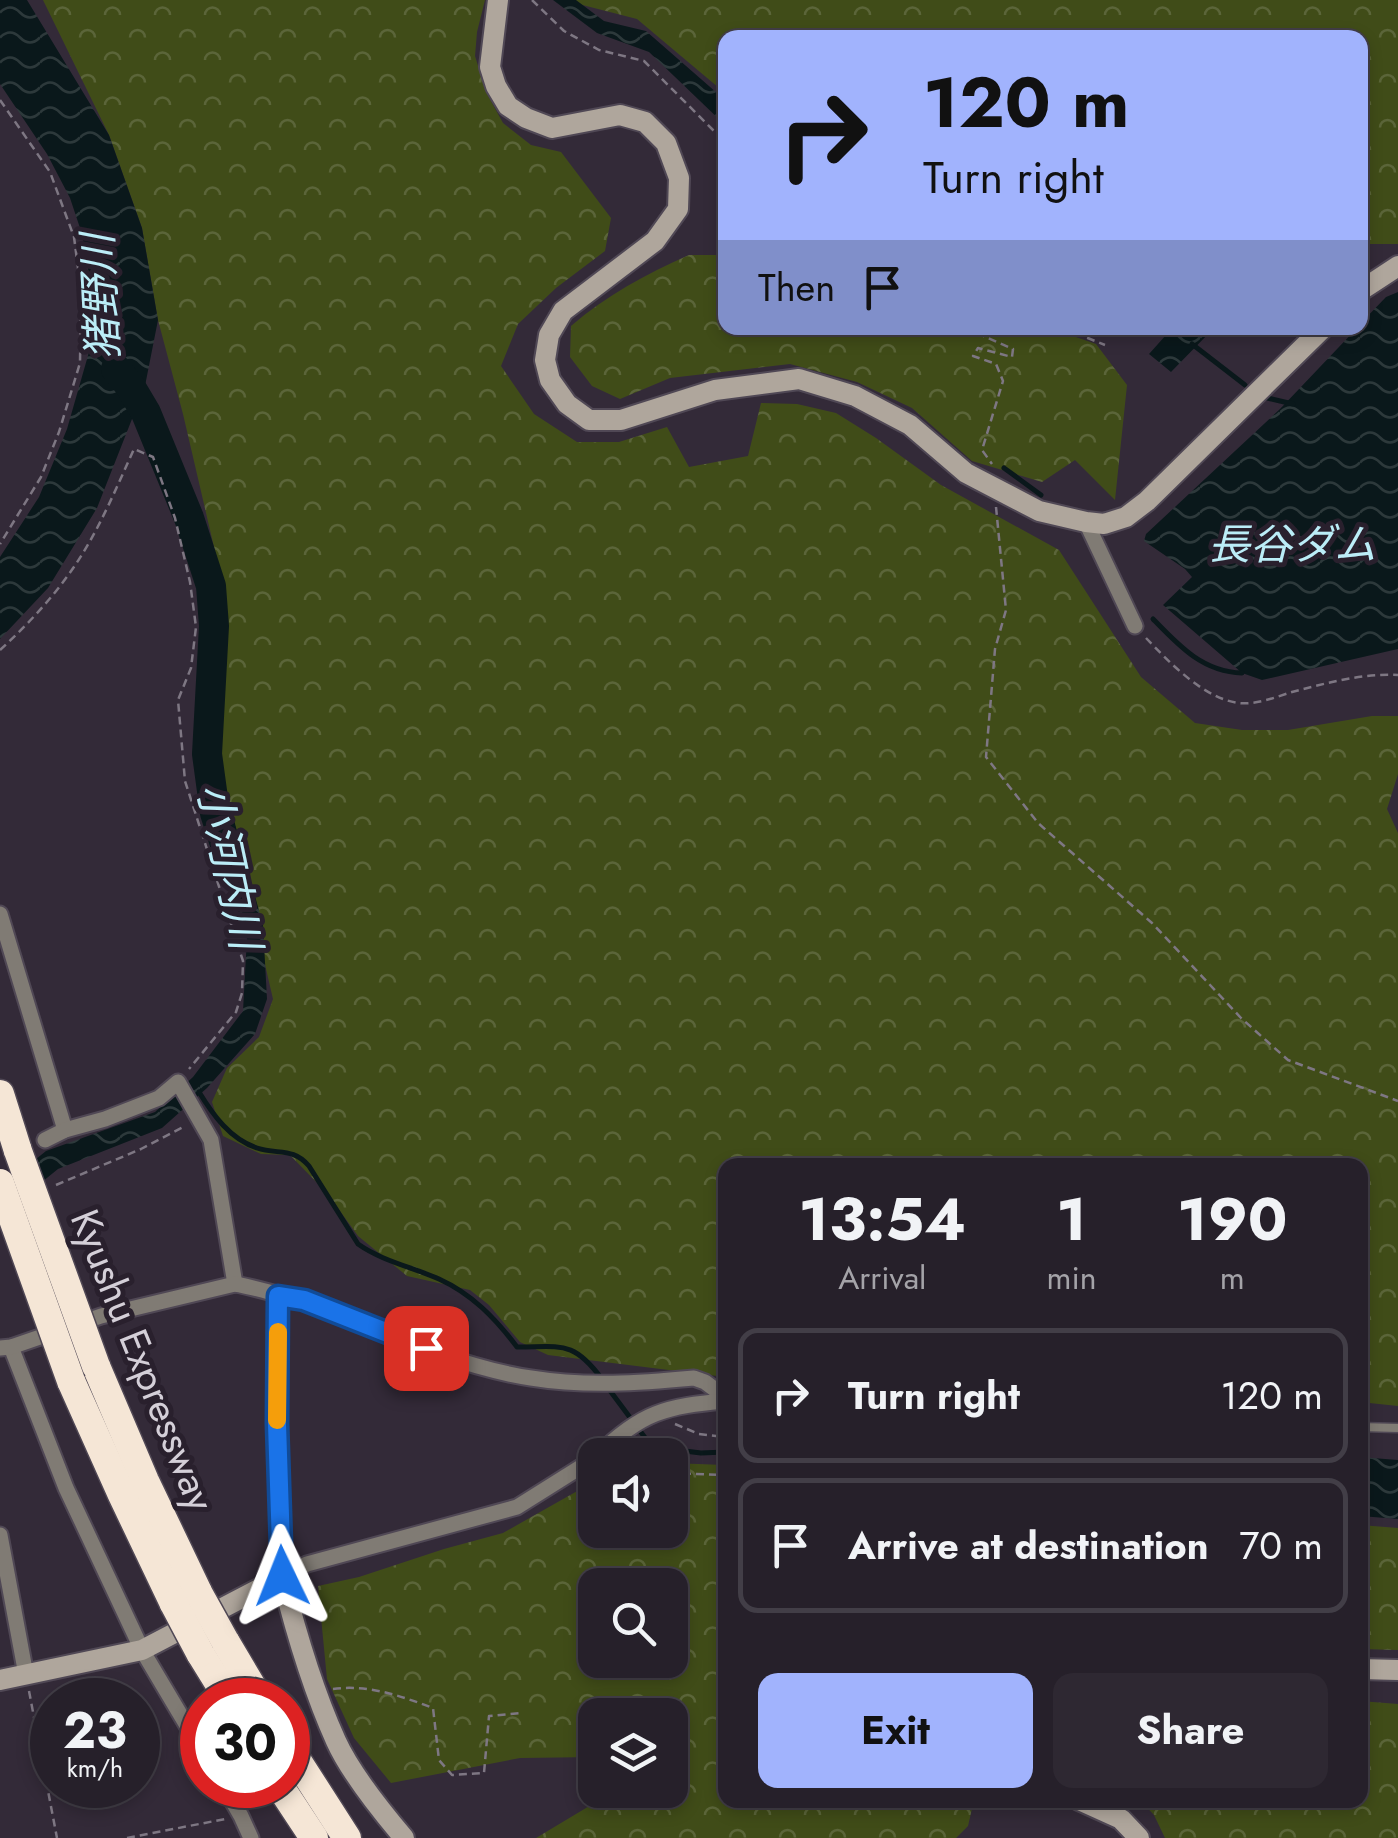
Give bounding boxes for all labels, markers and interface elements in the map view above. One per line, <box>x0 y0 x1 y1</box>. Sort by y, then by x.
text: 120 m <box>923 52 1129 153</box>
icon: right <box>758 70 888 200</box>
text: Turn right <box>923 145 1104 210</box>
water label: 猪野川 <box>67 228 134 361</box>
text: Then <box>758 260 835 315</box>
icon: arrive <box>855 260 910 315</box>
water label: 長谷ダム <box>1208 514 1376 575</box>
water label: 小河内川 <box>182 778 278 959</box>
text: 13:54 <box>798 1176 966 1263</box>
text: 1 <box>1056 1176 1087 1263</box>
text: 190 <box>1177 1176 1288 1263</box>
street label: Kyushu Expressway <box>56 1201 230 1520</box>
text: Arrival <box>838 1255 926 1301</box>
text: min <box>1047 1255 1097 1301</box>
text: m <box>1220 1255 1245 1301</box>
pin <box>384 1306 469 1391</box>
icon: arrive <box>399 1321 454 1376</box>
icon: right <box>763 1368 818 1423</box>
text: Turn right <box>848 1368 1020 1423</box>
text: 120 m <box>1220 1368 1323 1423</box>
map controls <box>578 1438 688 1808</box>
button: sound <box>578 1438 688 1548</box>
icon: arrive <box>763 1518 818 1573</box>
text: Arrive at destination <box>848 1518 1209 1573</box>
text: 70 m <box>1239 1518 1323 1573</box>
position arrow <box>230 1524 334 1628</box>
button: search <box>578 1568 688 1678</box>
button: Exit <box>758 1673 1033 1788</box>
button: Share <box>1053 1673 1328 1788</box>
speed limit sign: 30 <box>180 1678 310 1808</box>
text: 23 <box>63 1694 127 1767</box>
button: layers <box>578 1698 688 1808</box>
text: km/h <box>67 1750 123 1786</box>

